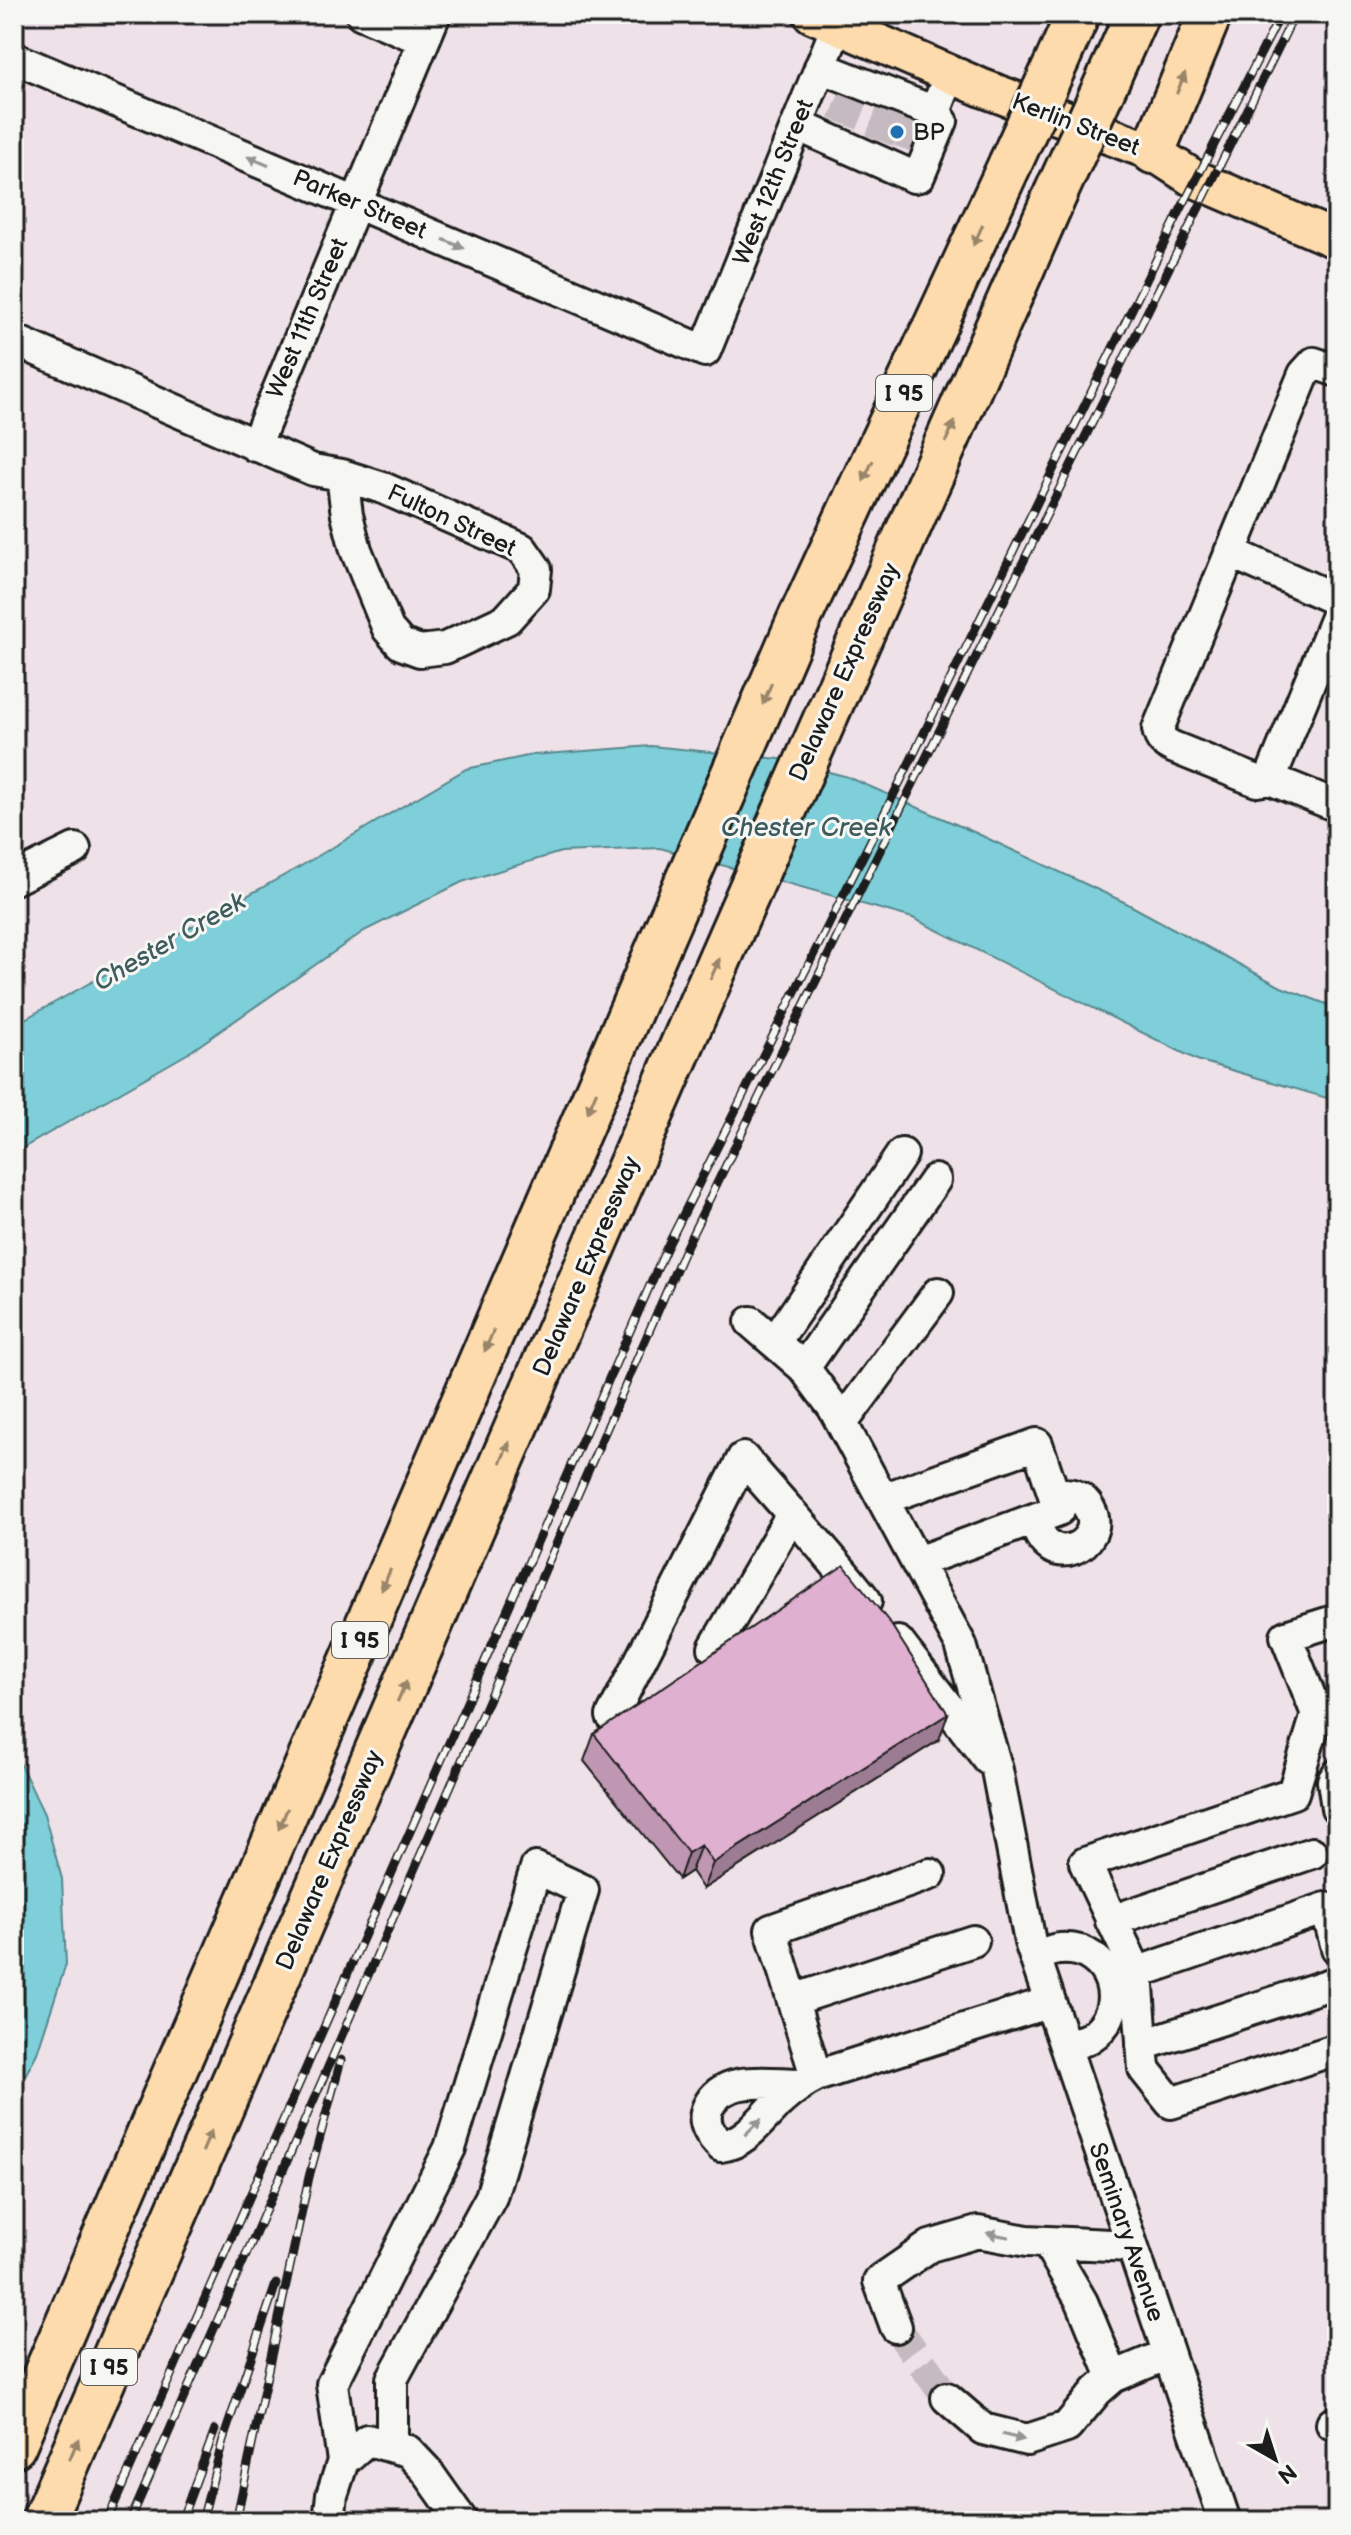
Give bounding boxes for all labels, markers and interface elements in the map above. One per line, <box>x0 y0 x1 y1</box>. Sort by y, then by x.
one-way arrow <box>1175 71 1188 95</box>
street label: Kerlin Street <box>1008 87 1144 162</box>
street label: West 12th Street <box>727 94 820 269</box>
place label: BP <box>913 118 945 147</box>
marker: BP <box>888 123 906 141</box>
one-way arrow <box>246 155 270 168</box>
street label: Parker Street <box>289 163 432 246</box>
one-way arrow <box>971 223 984 246</box>
street label: West 11th Street <box>261 233 355 403</box>
one-way arrow <box>442 237 465 250</box>
road number: I 95 <box>876 375 932 411</box>
one-way arrow <box>943 420 956 444</box>
one-way arrow <box>861 459 875 482</box>
street label: Fulton Street <box>383 478 521 563</box>
street label: Delaware Expressway <box>783 558 906 786</box>
one-way arrow <box>761 682 774 706</box>
water label: Chester Creek <box>721 813 892 844</box>
water label: Chester Creek <box>88 886 252 998</box>
one-way arrow <box>708 957 721 980</box>
one-way arrow <box>585 1091 598 1114</box>
street label: Delaware Expressway <box>527 1152 646 1380</box>
one-way arrow <box>482 1329 495 1353</box>
one-way arrow <box>499 1440 512 1464</box>
one-way arrow <box>380 1568 393 1592</box>
road number: I 95 <box>332 1622 388 1658</box>
one-way arrow <box>396 1679 409 1702</box>
street label: Delaware Expressway <box>270 1746 389 1974</box>
one-way arrow <box>277 1807 290 1831</box>
one-way arrow <box>743 2119 762 2137</box>
one-way arrow <box>200 2129 214 2152</box>
street label: Seminary Avenue <box>1082 2139 1171 2326</box>
one-way arrow <box>985 2229 1010 2241</box>
road number: I 95 <box>81 2349 137 2385</box>
north arrow <box>1235 2419 1315 2499</box>
one-way arrow <box>1000 2431 1025 2443</box>
one-way arrow <box>67 2438 80 2461</box>
text: N <box>1272 2458 1302 2489</box>

